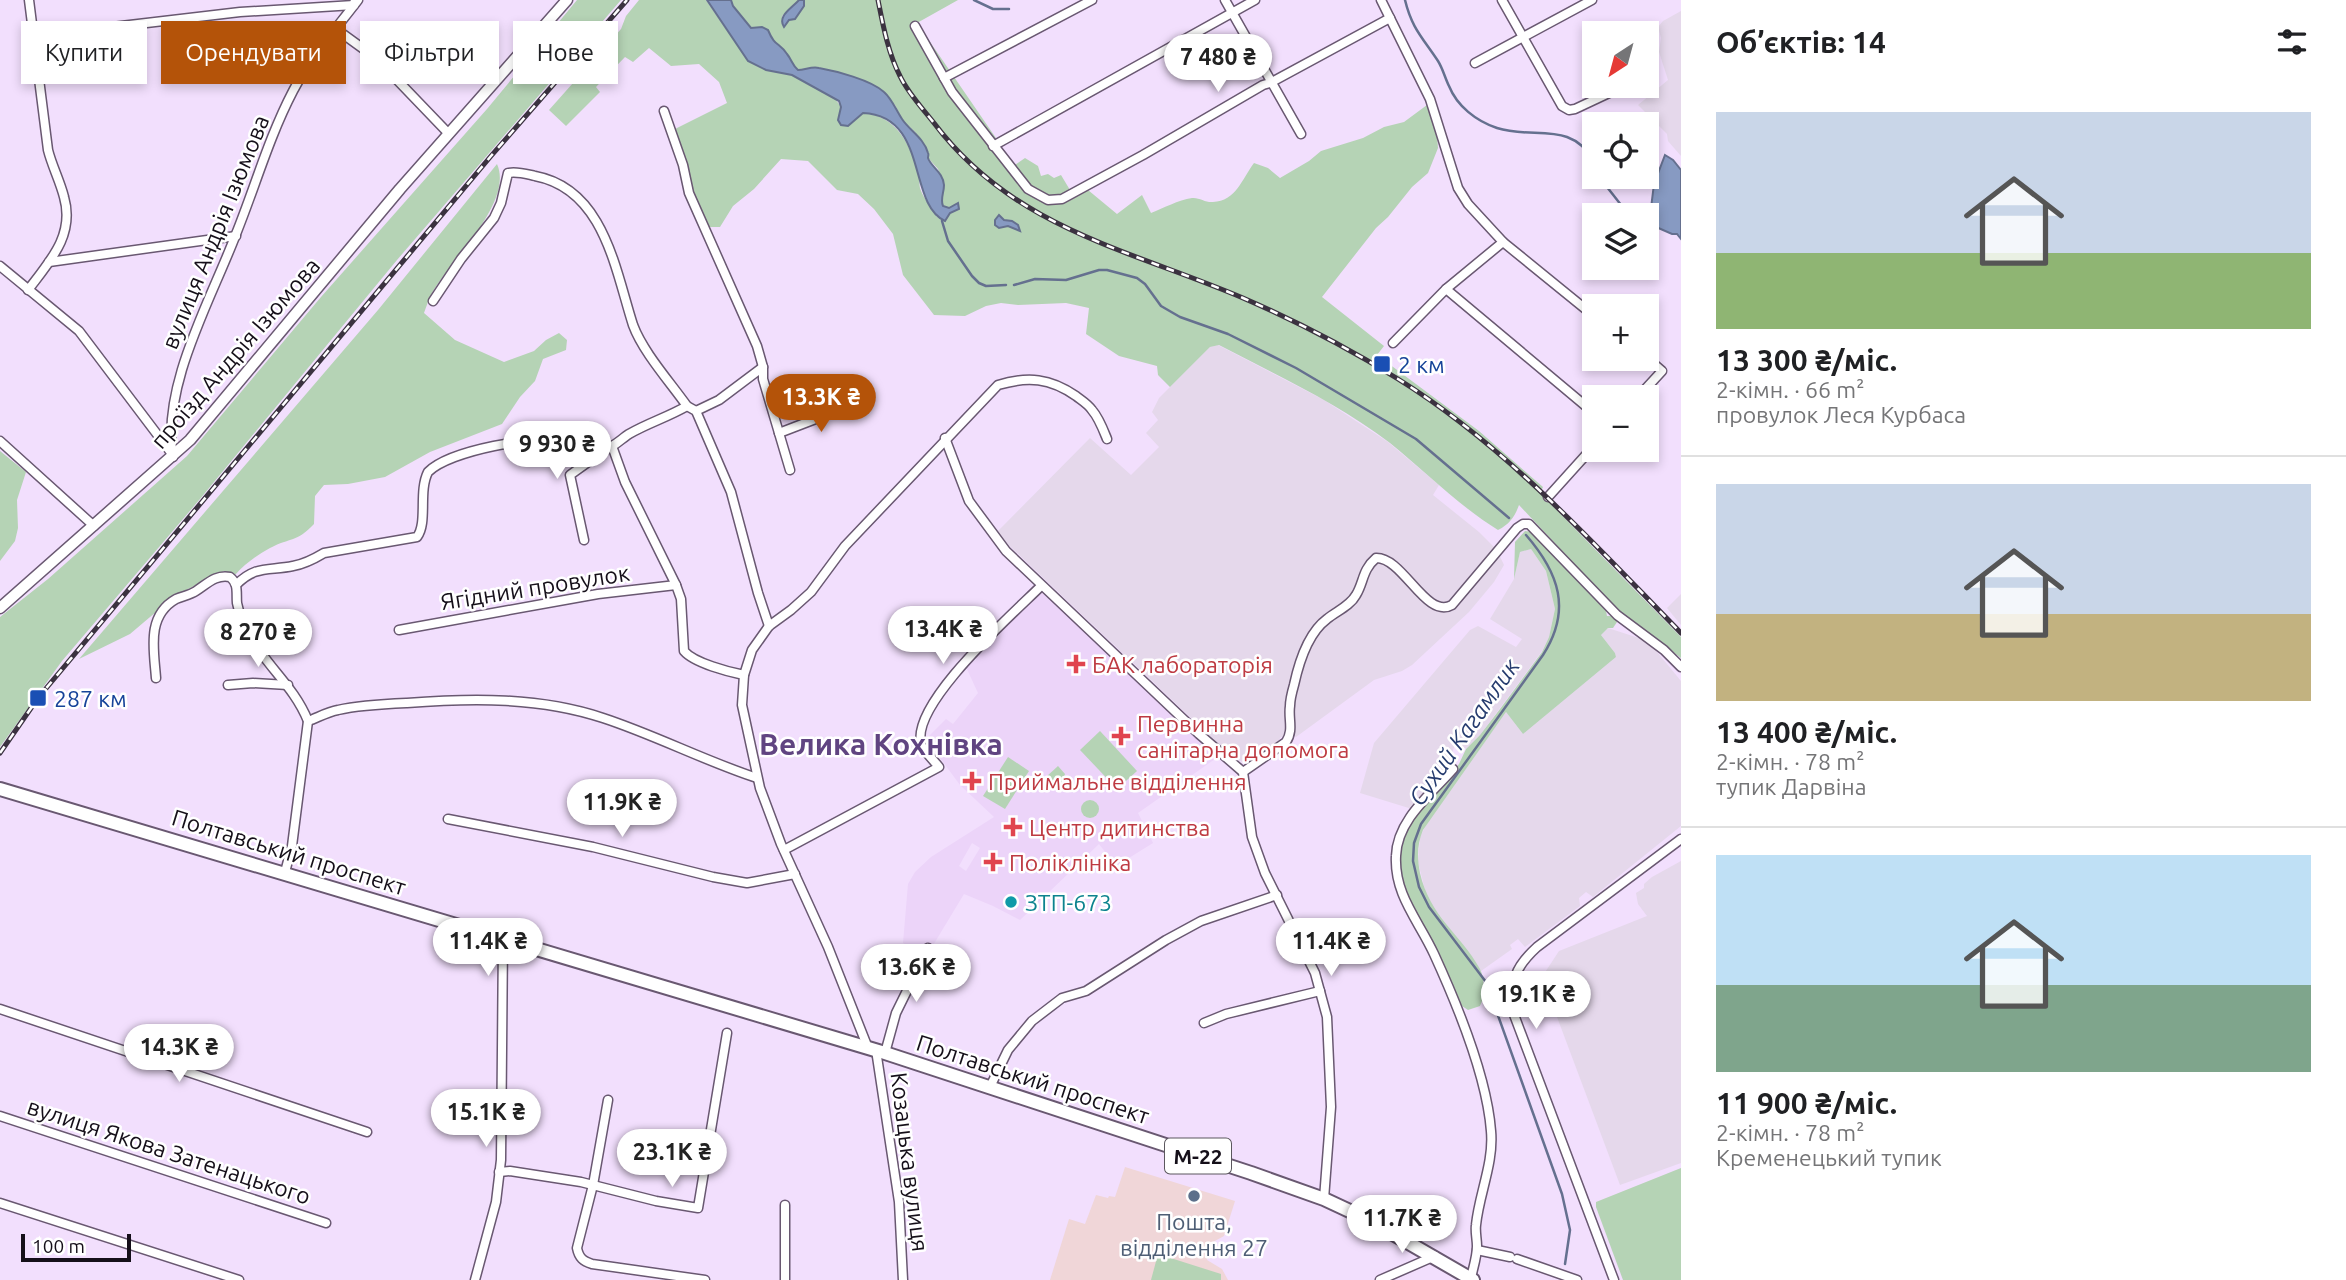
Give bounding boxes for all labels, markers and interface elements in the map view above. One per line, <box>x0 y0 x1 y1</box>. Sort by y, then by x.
chip: Купити <box>21 21 147 84</box>
chip: Орендувати <box>161 21 346 84</box>
chip: Фільтри <box>360 21 499 84</box>
chip: Нове <box>513 21 618 84</box>
north arrow <box>1582 21 1659 98</box>
map controls <box>1582 21 1659 462</box>
icon: filters <box>2273 23 2311 61</box>
text: Об’єктів: 14 <box>1716 25 1886 59</box>
pin: 7 480 ₴ <box>1153 34 1283 94</box>
text: 7 480 ₴ <box>1180 44 1256 69</box>
street label: вулиця Андрія Ізюмова <box>157 111 273 353</box>
button: locate <box>1582 112 1659 189</box>
icon: home <box>1951 158 2077 284</box>
button: layers <box>1582 203 1659 280</box>
street label: проїзд Андрія Ізюмова <box>146 253 324 453</box>
button: + <box>1582 294 1659 371</box>
text: 13 300 ₴/міс. <box>1716 343 1897 377</box>
place label: 2 км <box>1398 352 1445 377</box>
marker: 2 км <box>1372 354 1392 374</box>
pin: 13.3K ₴ <box>756 374 886 434</box>
text: 2-кімн. · 66 m² <box>1716 377 1864 402</box>
text: 13.3K ₴ <box>782 384 860 409</box>
button: − <box>1582 385 1659 462</box>
text: провулок Леся Курбаса <box>1716 402 1966 427</box>
pin: 9 930 ₴ <box>492 421 622 481</box>
text: 9 930 ₴ <box>519 431 595 456</box>
icon: home <box>1951 530 2077 656</box>
street label: Ягідний провулок <box>439 560 631 614</box>
pin: 13.4K ₴ <box>878 606 1008 666</box>
pin: 8 270 ₴ <box>193 610 323 669</box>
text: 13.4K ₴ <box>904 616 982 641</box>
text: 8 270 ₴ <box>220 619 296 644</box>
place label: БАК лабораторія <box>1092 652 1273 677</box>
water label: Сухий Кагамлик <box>1403 653 1525 811</box>
marker: БАК лабораторія <box>1066 654 1086 674</box>
place label: 287 км <box>54 686 127 711</box>
marker: 287 км <box>28 688 48 708</box>
place label: Первинна санітарна допомога <box>1137 711 1349 762</box>
text: 13 400 ₴/міс. <box>1716 715 1897 749</box>
marker: Первинна санітарна допомога <box>1111 726 1131 746</box>
district label: Велика Кохнівка <box>759 727 1003 761</box>
text: 2-кімн. · 78 m² <box>1716 749 1864 774</box>
place label: Приймальне відділення <box>988 769 1247 794</box>
marker: Приймальне відділення <box>962 771 982 791</box>
text: тупик Дарвіна <box>1716 774 1867 799</box>
pin: 11.9K ₴ <box>557 780 687 839</box>
text: 11.9K ₴ <box>583 789 661 814</box>
street label: Полтавський проспект <box>169 804 409 900</box>
place label: Центр дитинства <box>1029 815 1210 840</box>
marker: Центр дитинства <box>1003 817 1023 837</box>
place label: Поліклініка <box>1009 850 1131 875</box>
marker: Поліклініка <box>983 852 1003 872</box>
place label: ЗТП-673 <box>1025 890 1112 915</box>
marker: ЗТП-673 <box>1003 894 1019 910</box>
icon: home <box>1951 901 2077 1027</box>
pin: 11.4K ₴ <box>423 918 553 978</box>
pin: 11.4K ₴ <box>1266 918 1396 978</box>
text: 11.4K ₴ <box>449 928 527 953</box>
text: 11.4K ₴ <box>1292 928 1370 953</box>
pin: 13.6K ₴ <box>851 944 981 1004</box>
text: 13.6K ₴ <box>877 954 955 979</box>
pin: 19.1K ₴ <box>1471 972 1601 1031</box>
text: 19.1K ₴ <box>1497 981 1575 1006</box>
pin: 14.3K ₴ <box>114 1024 244 1084</box>
street label: Полтавський проспект <box>913 1030 1153 1128</box>
text: 14.3K ₴ <box>140 1034 218 1059</box>
street label: Козацька вулиця <box>887 1071 933 1253</box>
text: 11 900 ₴/міс. <box>1716 1086 1897 1120</box>
pin: 15.1K ₴ <box>421 1090 551 1149</box>
street label: вулиця Якова Затенацького <box>24 1093 314 1209</box>
text: 15.1K ₴ <box>447 1099 525 1124</box>
text: 2-кімн. · 78 m² <box>1716 1120 1864 1145</box>
pin: 23.1K ₴ <box>607 1130 737 1189</box>
road number: М-22 <box>1165 1138 1231 1174</box>
text: 23.1K ₴ <box>633 1139 711 1164</box>
text: Кременецький тупик <box>1716 1145 1942 1170</box>
marker: Пошта, відділення 27 <box>1186 1188 1202 1204</box>
pin: 11.7K ₴ <box>1337 1196 1467 1255</box>
text: 11.7K ₴ <box>1363 1205 1441 1230</box>
place label: Пошта, відділення 27 <box>1120 1209 1268 1260</box>
scale bar <box>21 1231 131 1263</box>
text: 100 m <box>32 1235 85 1257</box>

